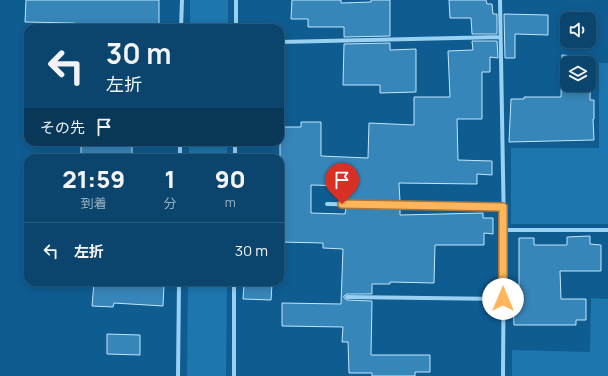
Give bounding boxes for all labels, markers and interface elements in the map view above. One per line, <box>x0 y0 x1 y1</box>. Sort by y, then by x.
map controls <box>560 12 596 92</box>
button: sound <box>560 12 596 48</box>
text: 30 m <box>106 34 171 72</box>
icon: left <box>40 40 92 92</box>
button: layers <box>560 56 596 92</box>
text: 左折 <box>106 72 142 96</box>
icon: arrive <box>93 116 115 138</box>
text: その先 <box>40 117 85 138</box>
text: 21:59 <box>62 162 125 195</box>
text: 1 <box>164 162 175 195</box>
text: 90 <box>215 162 246 195</box>
pin <box>325 163 359 204</box>
icon: arrive <box>331 169 353 191</box>
text: m <box>225 193 236 211</box>
text: 到着 <box>81 194 107 212</box>
text: 分 <box>163 194 176 212</box>
icon: left <box>40 240 62 262</box>
text: 30 m <box>235 240 268 261</box>
text: 左折 <box>74 241 104 262</box>
position arrow <box>482 278 524 320</box>

